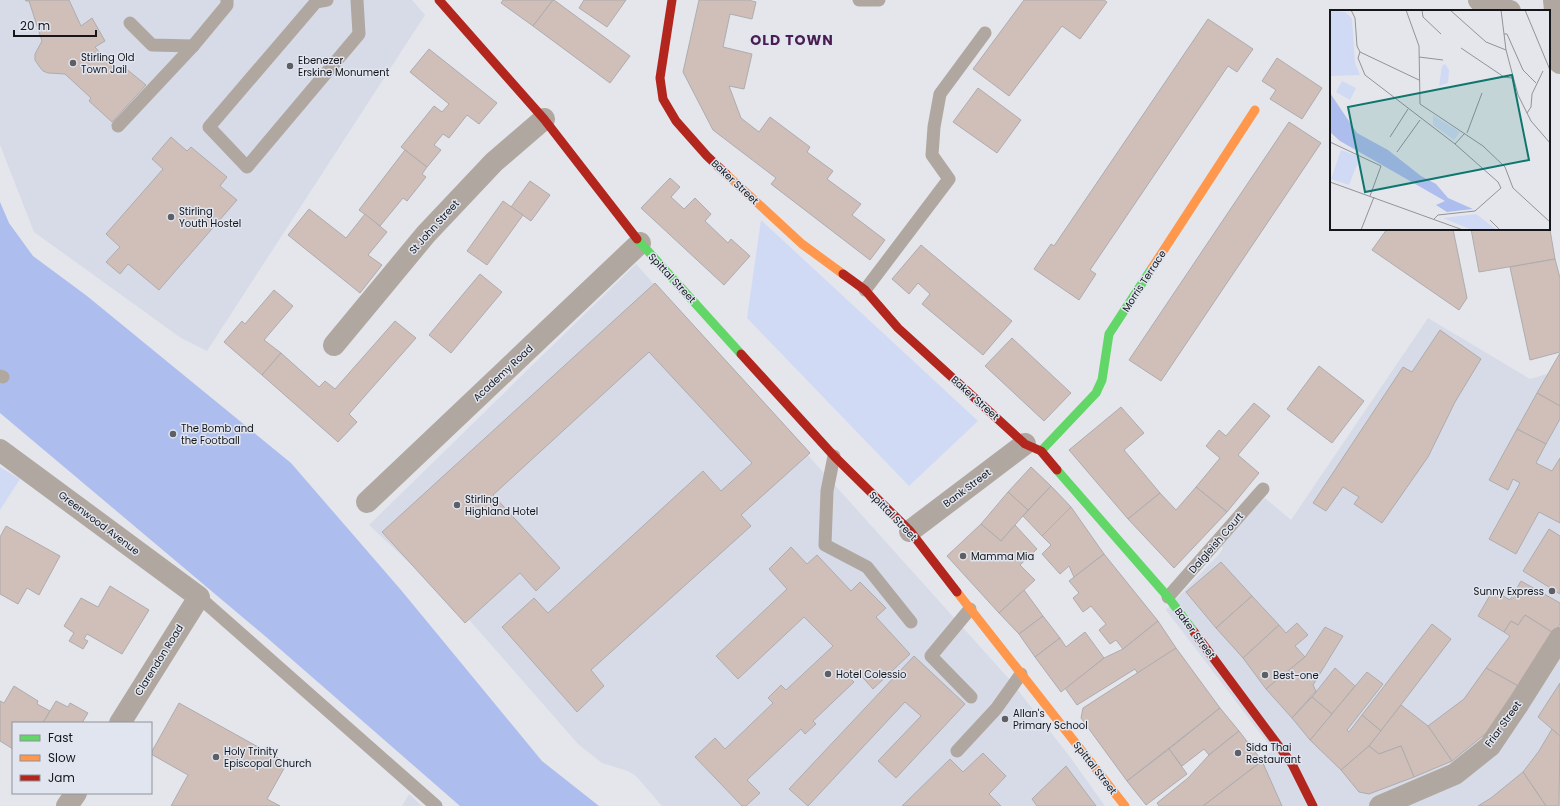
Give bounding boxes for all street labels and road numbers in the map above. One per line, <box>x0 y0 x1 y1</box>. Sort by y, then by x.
street label: Baker Street <box>708 156 762 208</box>
street label: St John Street <box>405 196 463 258</box>
street label: Morris Terrace <box>1118 247 1170 315</box>
street label: Spittal Street <box>645 250 699 307</box>
street label: Academy Road <box>470 341 536 405</box>
street label: Baker Street <box>948 372 1003 424</box>
street label: Bank Street <box>940 465 994 511</box>
street label: Greenwood Avenue <box>55 487 143 559</box>
street label: Spittal Street <box>866 488 921 544</box>
street label: Dalgleish Court <box>1185 509 1247 577</box>
street label: Baker Street <box>1171 605 1219 662</box>
street label: Clarendon Road <box>131 621 187 699</box>
street label: Friar Street <box>1481 698 1525 750</box>
street label: Spittal Street <box>1070 738 1121 798</box>

